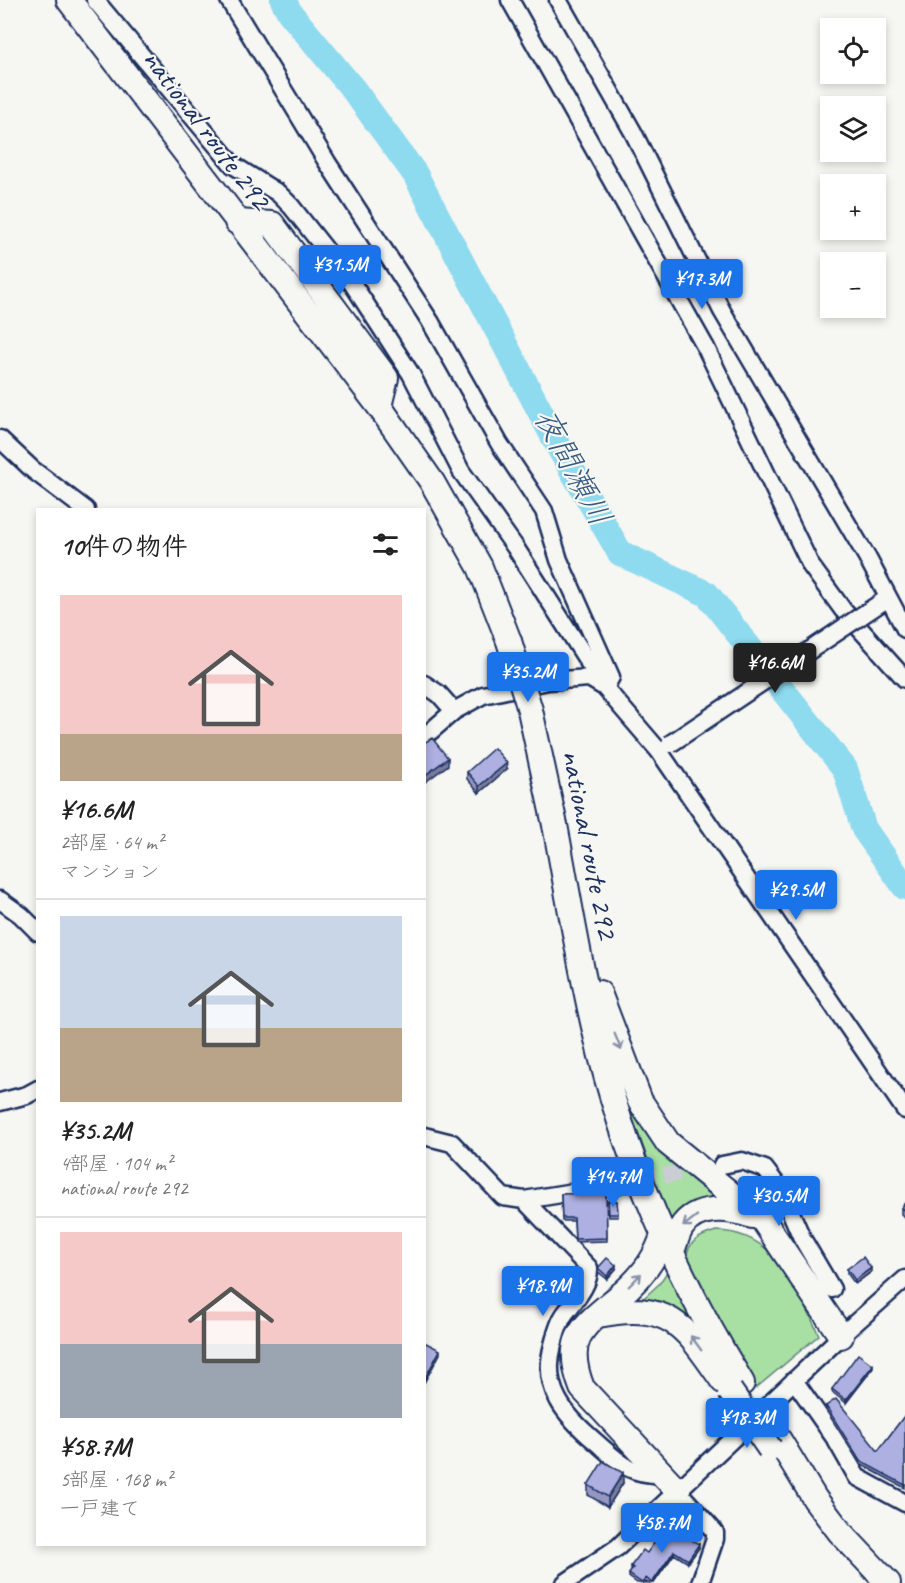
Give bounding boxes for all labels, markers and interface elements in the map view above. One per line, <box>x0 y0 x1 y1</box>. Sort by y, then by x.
map controls <box>820 18 886 318</box>
button: locate <box>820 18 886 84</box>
street label: national route 292 <box>134 41 281 219</box>
button: layers <box>820 96 886 162</box>
button: + <box>820 174 886 240</box>
pin: ¥31.5M <box>291 245 389 296</box>
text: ¥31.5M <box>313 252 367 277</box>
button: − <box>820 252 886 318</box>
pin: ¥17.3M <box>653 259 751 310</box>
text: ¥17.3M <box>675 266 729 291</box>
water label: 夜間瀬川 <box>525 401 621 533</box>
icon: filters <box>369 528 402 561</box>
text: 10件の物件 <box>60 530 187 563</box>
icon: home <box>177 634 285 742</box>
pin: ¥16.6M <box>726 643 824 694</box>
text: ¥16.6M <box>747 650 803 675</box>
pin: ¥35.2M <box>479 652 577 703</box>
text: ¥35.2M <box>501 659 555 684</box>
street label: national route 292 <box>553 746 627 944</box>
text: ¥16.6M <box>60 793 132 826</box>
text: 2部屋 · 64 m² <box>60 830 163 855</box>
text: マンション <box>60 859 159 884</box>
pin: ¥29.5M <box>747 870 845 921</box>
text: ¥29.5M <box>769 877 823 902</box>
icon: home <box>177 955 285 1063</box>
one-way arrow <box>613 1032 624 1051</box>
text: ¥35.2M <box>60 1114 131 1147</box>
text: 4部屋 · 104 m² <box>60 1151 172 1176</box>
pin: ¥14.7M <box>564 1157 662 1208</box>
text: ¥14.7M <box>586 1164 640 1189</box>
text: national route 292 <box>60 1176 188 1201</box>
pin: ¥30.5M <box>730 1176 828 1227</box>
text: ¥30.5M <box>752 1183 806 1208</box>
one-way arrow <box>682 1214 698 1227</box>
pin: ¥18.9M <box>494 1266 592 1317</box>
icon: home <box>177 1271 285 1379</box>
text: ¥18.9M <box>516 1273 570 1298</box>
one-way arrow <box>628 1273 642 1288</box>
one-way arrow <box>690 1335 702 1351</box>
pin: ¥18.3M <box>698 1398 796 1449</box>
text: ¥18.3M <box>720 1405 774 1430</box>
text: ¥58.7M <box>60 1430 130 1463</box>
text: 5部屋 · 168 m² <box>60 1467 172 1492</box>
text: 一戸建て <box>60 1496 140 1521</box>
pin: ¥58.7M <box>613 1503 711 1554</box>
text: ¥58.7M <box>635 1510 689 1535</box>

